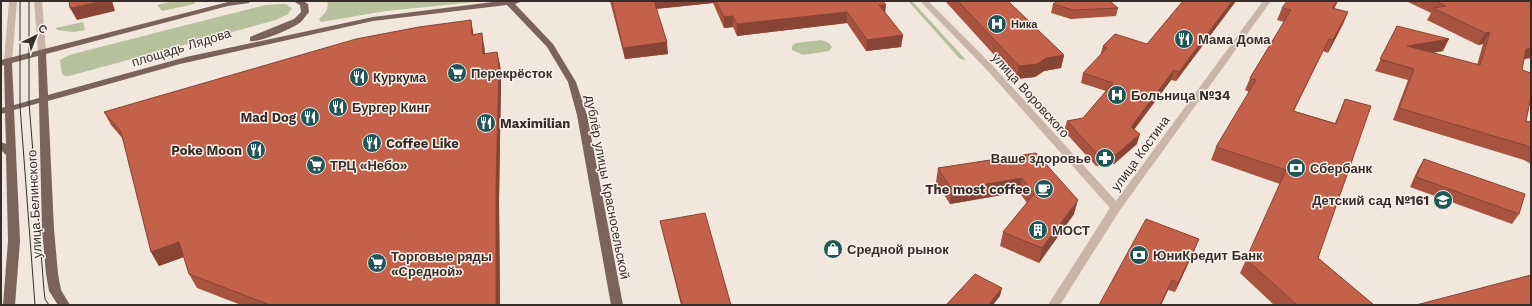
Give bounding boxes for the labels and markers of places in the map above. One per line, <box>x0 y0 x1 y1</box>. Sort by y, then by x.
hospital icon: Ника <box>986 13 1008 35</box>
place label: Ника <box>1011 18 1038 31</box>
restaurant icon: Мама Дома <box>1173 28 1195 50</box>
place label: Мама Дома <box>1198 32 1271 47</box>
supermarket icon: Перекрёсток <box>446 62 468 84</box>
restaurant icon: Куркума <box>348 66 370 88</box>
place label: Перекрёсток <box>471 66 553 81</box>
place label: Куркума <box>373 70 427 85</box>
hospital icon: Больница №34 <box>1106 84 1128 106</box>
place label: Больница №34 <box>1131 88 1231 103</box>
restaurant icon: Бургер Кинг <box>327 96 349 118</box>
place label: Бургер Кинг <box>352 100 430 115</box>
restaurant icon: Mad Dog <box>299 106 321 128</box>
place label: Mad Dog <box>241 110 297 125</box>
restaurant icon: Maximilian <box>475 112 497 134</box>
place label: Maximilian <box>500 116 570 131</box>
restaurant icon: Coffee Like <box>361 132 383 154</box>
place label: Coffee Like <box>386 136 459 151</box>
restaurant icon: Poke Moon <box>245 139 267 161</box>
place label: Poke Moon <box>171 143 242 158</box>
pharmacy icon: Ваше здоровье <box>1094 147 1116 169</box>
place label: Ваше здоровье <box>991 151 1091 166</box>
supermarket icon: ТРЦ «Небо» <box>305 154 327 176</box>
bank icon: Сбербанк <box>1285 157 1307 179</box>
place label: ТРЦ «Небо» <box>330 158 408 173</box>
place label: Сбербанк <box>1310 161 1373 176</box>
cafe icon: The most coffee <box>1033 178 1055 200</box>
place label: The most coffee <box>925 182 1030 197</box>
school or university icon: Детский сад №161 <box>1432 189 1454 211</box>
place label: Детский сад №161 <box>1312 193 1429 208</box>
building icon: МОСТ <box>1027 219 1049 241</box>
place label: МОСТ <box>1052 223 1090 238</box>
shop icon: Средной рынок <box>822 238 844 260</box>
place label: Средной рынок <box>847 242 949 257</box>
bank icon: ЮниКредит Банк <box>1128 244 1150 266</box>
place label: ЮниКредит Банк <box>1153 248 1263 263</box>
place label: Торговые ряды «Средной» <box>391 249 492 279</box>
supermarket icon: Торговые ряды «Средной» <box>366 252 388 274</box>

